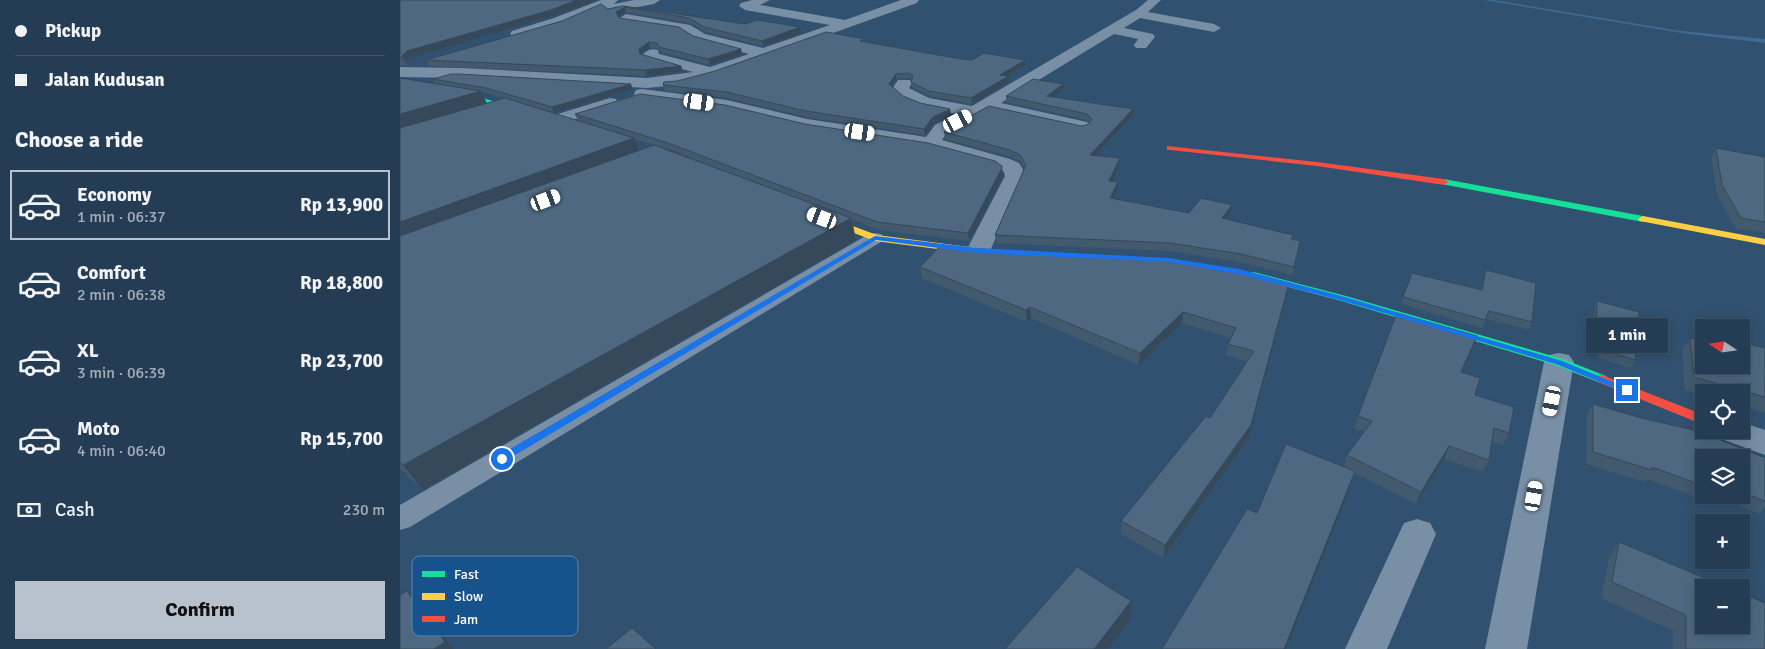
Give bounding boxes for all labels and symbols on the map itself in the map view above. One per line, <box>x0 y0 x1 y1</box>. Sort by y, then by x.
car <box>683 92 714 112</box>
car <box>941 108 974 134</box>
car <box>844 122 875 142</box>
car <box>529 188 562 212</box>
car <box>805 206 838 230</box>
callout: 1 min <box>1586 318 1668 352</box>
north arrow <box>1695 319 1750 374</box>
route end <box>1616 379 1638 401</box>
car <box>1541 385 1562 417</box>
route start <box>491 448 513 470</box>
car <box>1524 480 1543 512</box>
legend <box>412 556 578 636</box>
text: Fast <box>454 566 479 583</box>
text: Slow <box>454 588 483 605</box>
text: Jam <box>454 611 478 628</box>

